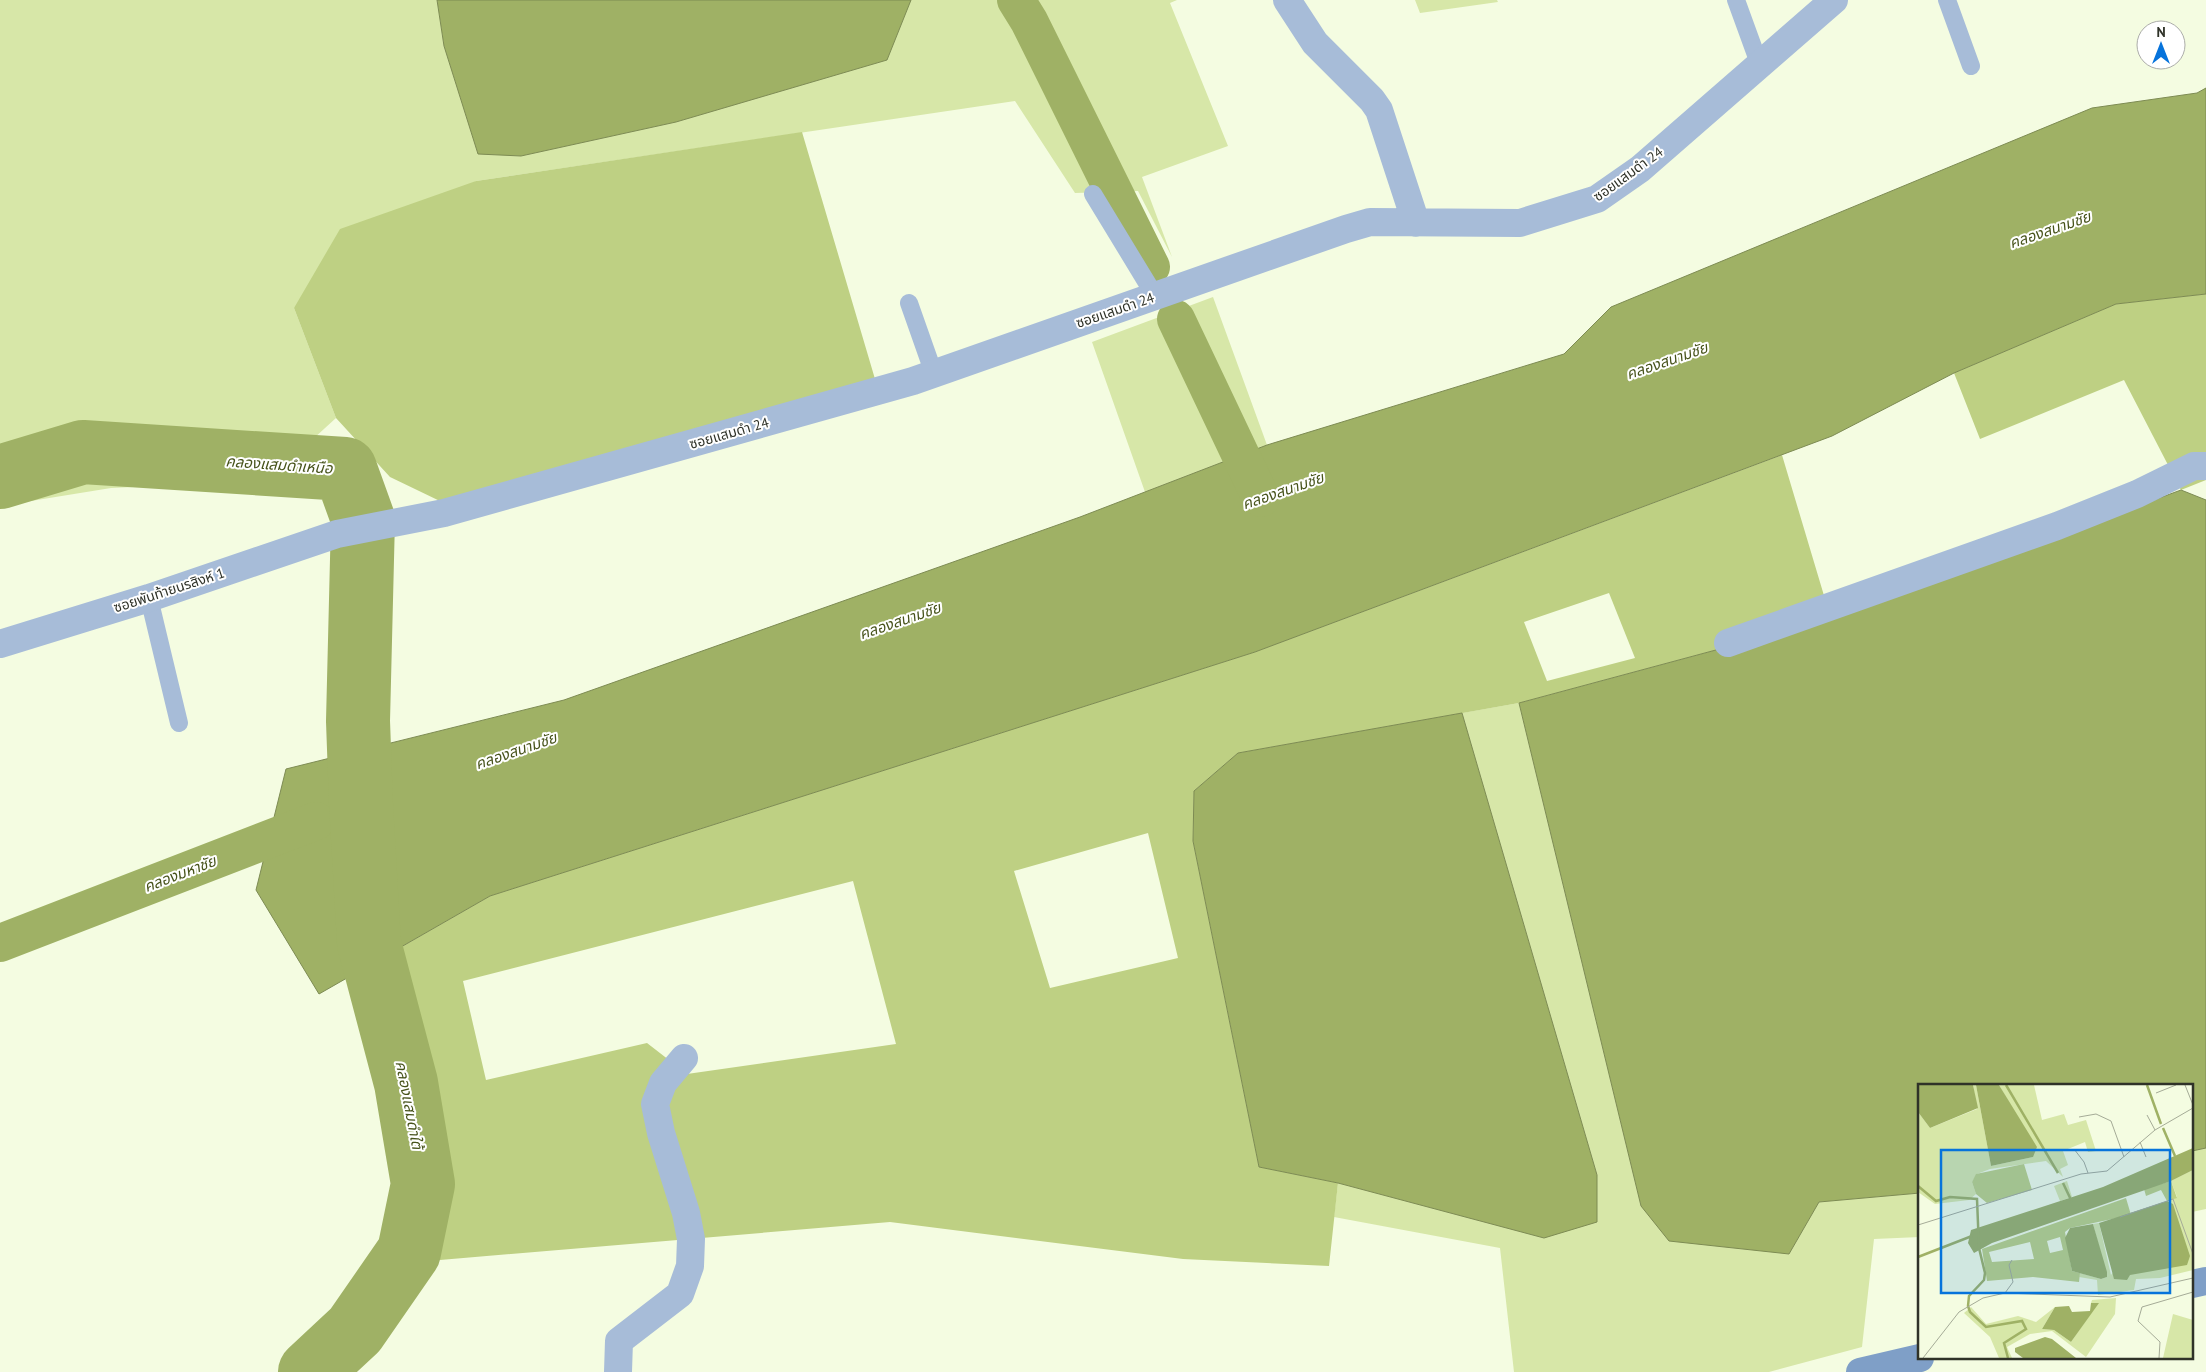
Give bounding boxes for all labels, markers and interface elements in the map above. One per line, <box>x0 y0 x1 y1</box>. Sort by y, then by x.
north arrow <box>2136 20 2186 70</box>
text: N <box>2156 23 2166 41</box>
street label: ซอยแสมดำ 24 <box>1590 142 1667 205</box>
water label: คลองสนามชัย <box>2007 206 2094 252</box>
street label: ซอยแสมดำ 24 <box>1073 288 1157 332</box>
water label: คลองสนามชัย <box>1624 337 1711 383</box>
street label: ซอยแสมดำ 24 <box>687 413 771 453</box>
water label: คลองแสมดำเหนือ <box>225 451 334 478</box>
water label: คลองสนามชัย <box>1240 467 1327 513</box>
street label: ซอยพันท้ายนรสิงห์ 1 <box>111 564 227 616</box>
water label: คลองสนามชัย <box>857 597 944 643</box>
water label: คลองสนามชัย <box>473 727 560 773</box>
water label: คลองมหาชัย <box>141 851 220 896</box>
water label: คลองแสมดำใต้ <box>392 1059 428 1153</box>
inset map <box>1918 1084 2194 1360</box>

